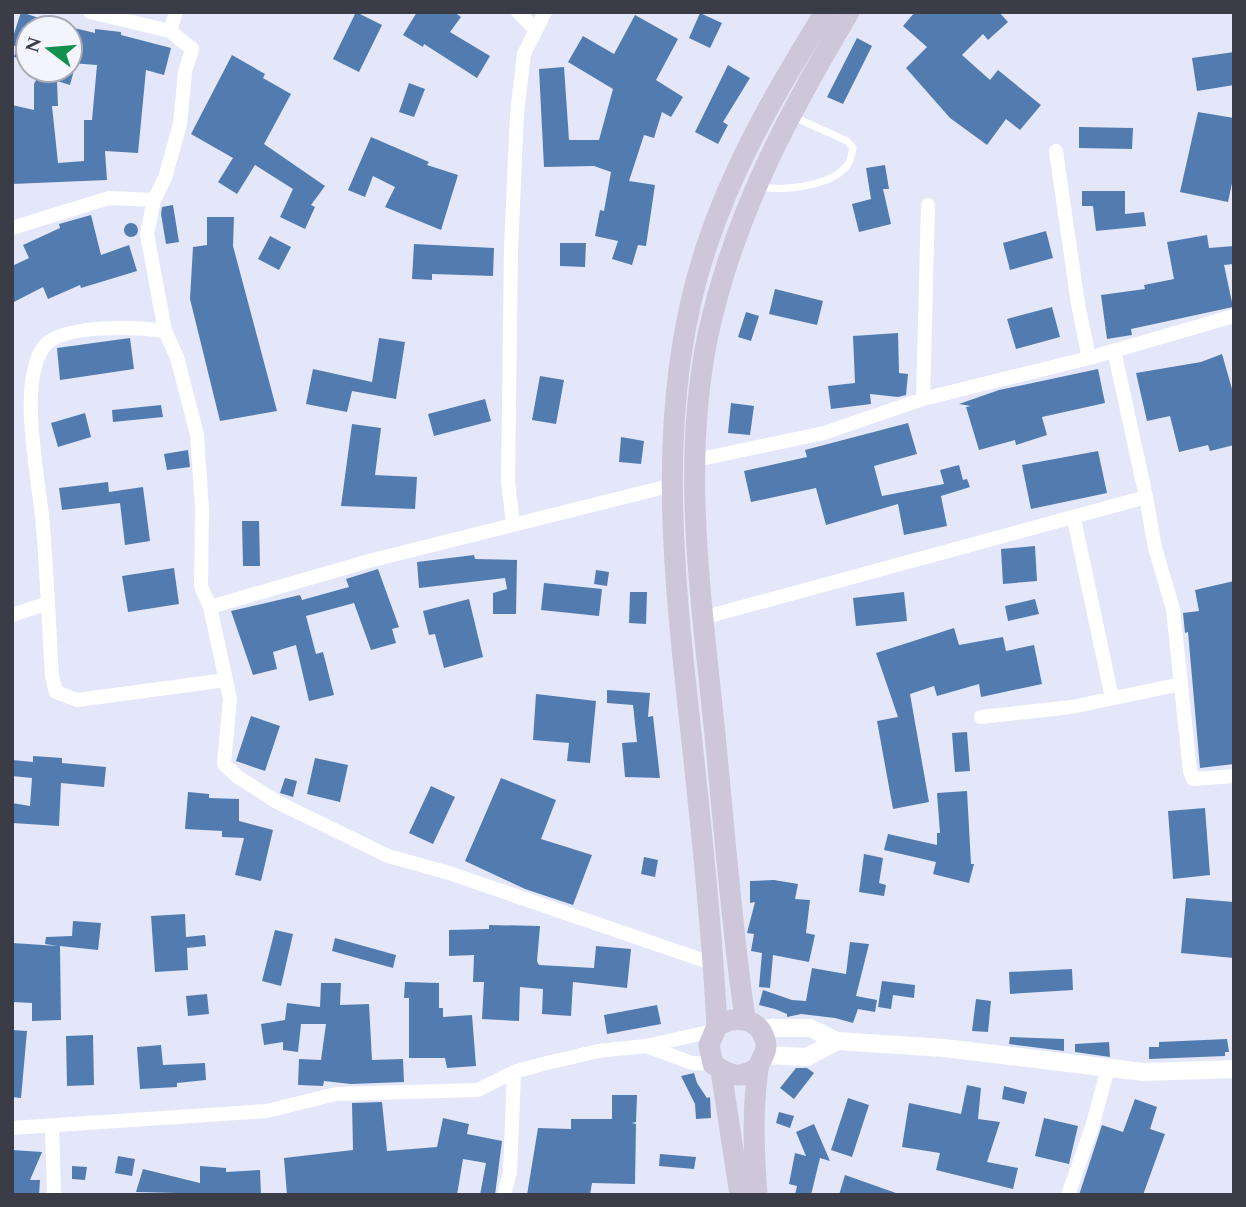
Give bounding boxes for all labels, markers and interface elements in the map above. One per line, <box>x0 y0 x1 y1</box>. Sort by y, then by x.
north arrow <box>14 14 84 84</box>
text: N <box>18 33 50 56</box>

